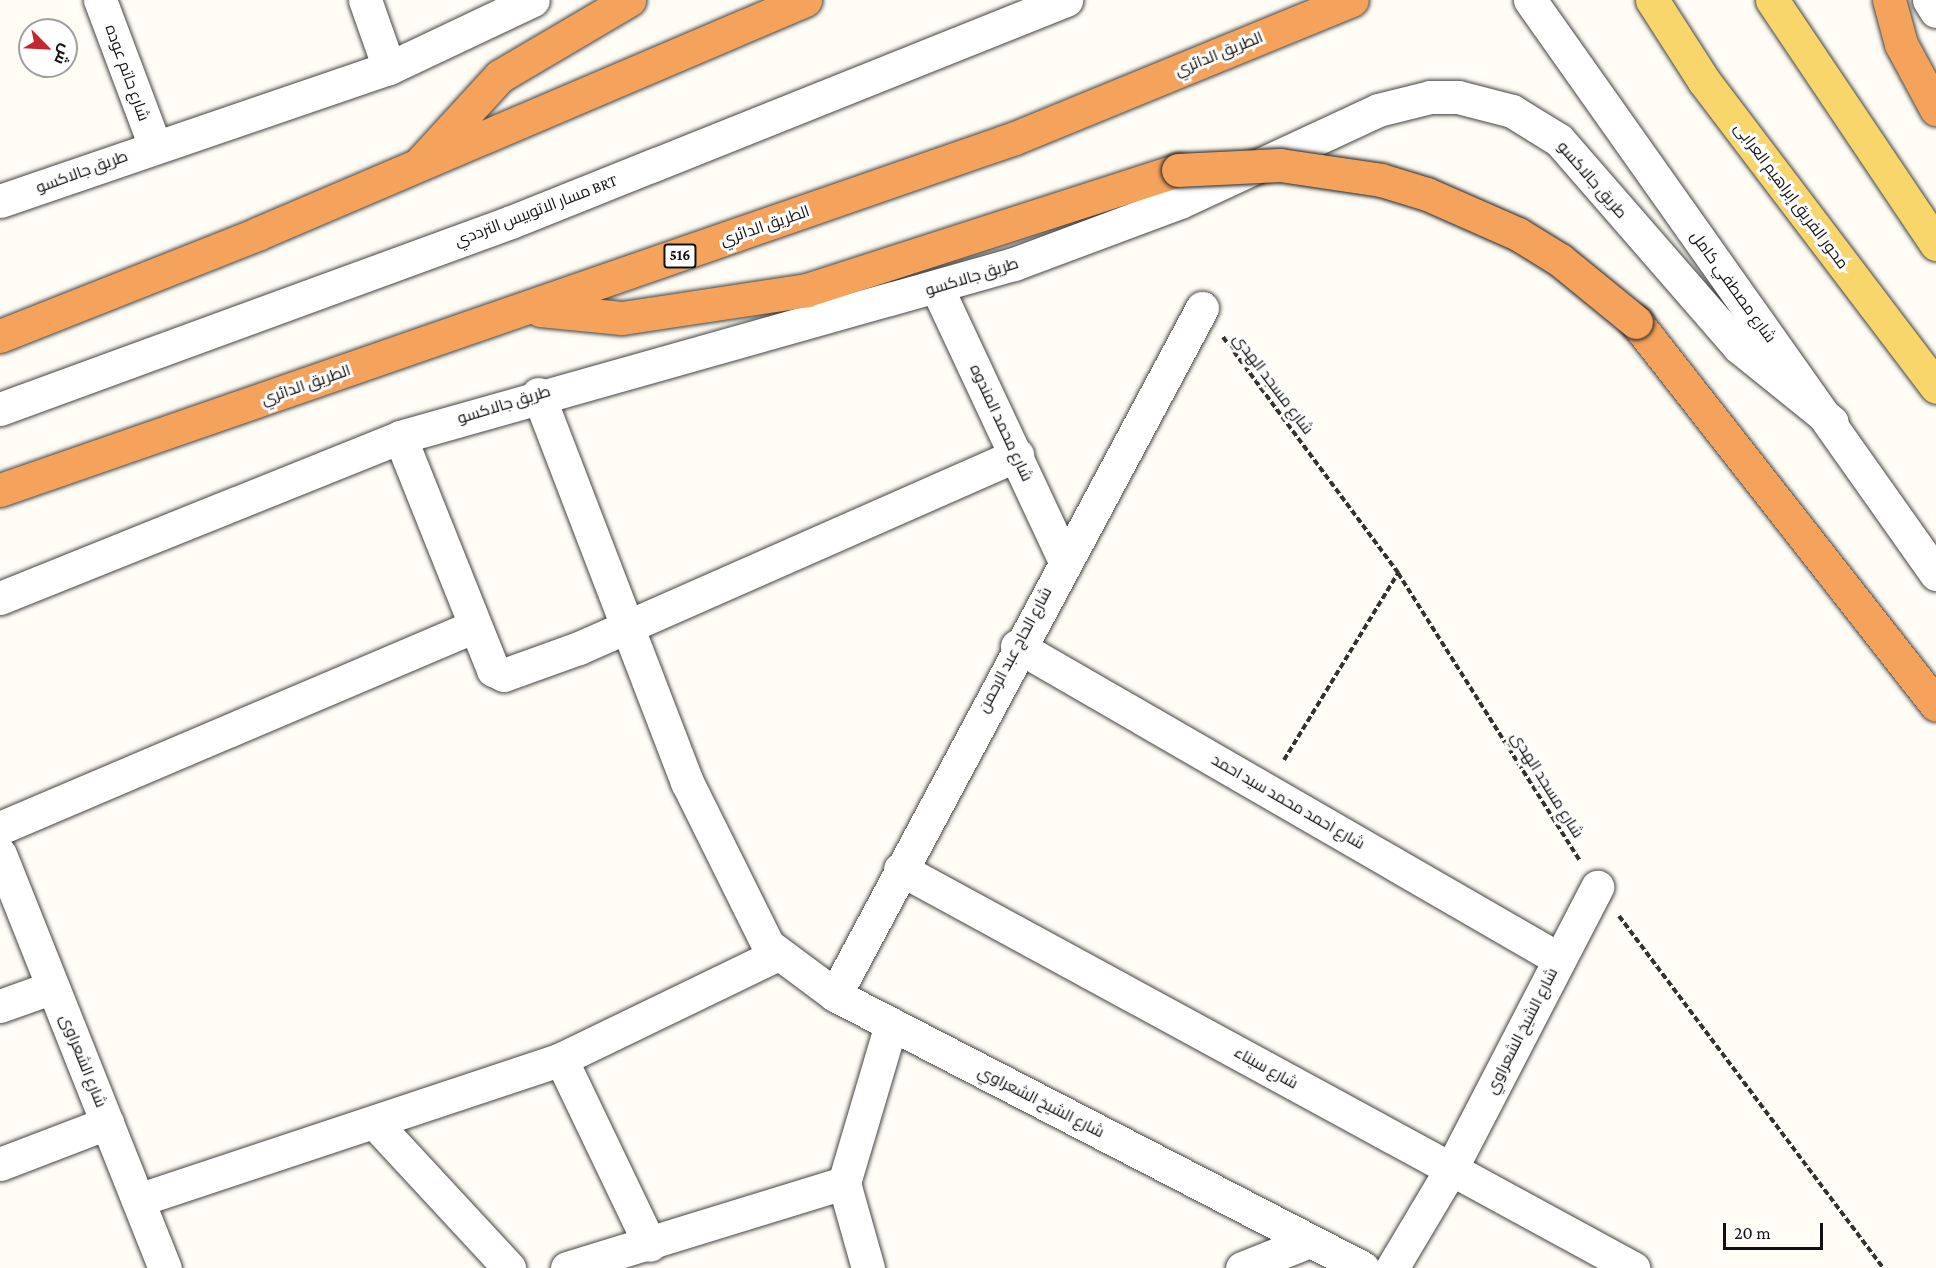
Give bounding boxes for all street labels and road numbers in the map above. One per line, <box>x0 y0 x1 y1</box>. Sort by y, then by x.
street label: شارع حاتم عوده <box>101 22 153 124</box>
street label: الطريق الدائري <box>1172 28 1266 80</box>
street label: محور الفريق إبراهيم العرابى <box>1730 119 1852 273</box>
street label: طريق جالاكسو <box>1553 137 1631 223</box>
street label: طريق جالاكسو <box>33 146 131 198</box>
street label: مسار الاتوبيس الترددي BRT <box>452 171 620 251</box>
street label: الطريق الدائري <box>718 202 812 250</box>
street label: شارع مصطفي كامل <box>1686 227 1780 347</box>
road number: 516 <box>662 244 698 268</box>
street label: طريق جالاكسو <box>923 254 1021 300</box>
street label: شارع مسجد الهدي <box>1229 330 1317 438</box>
street label: الطريق الدائري <box>259 361 353 409</box>
street label: شارع محمد المندوه <box>965 361 1037 485</box>
street label: طريق جالاكسو <box>455 382 553 428</box>
street label: شارع الحاج عبد الرحمن <box>974 584 1056 716</box>
street label: شارع مسجد الهدي <box>1507 728 1587 842</box>
street label: شارع احمد محمد سيد احمد <box>1208 750 1368 854</box>
street label: شارع الشيخ الشعراوي <box>1482 965 1562 1097</box>
street label: شارع الشعراوى <box>56 1012 110 1110</box>
street label: شارع سيناء <box>1231 1043 1301 1093</box>
street label: شارع الشيخ الشعراوي <box>975 1062 1107 1142</box>

